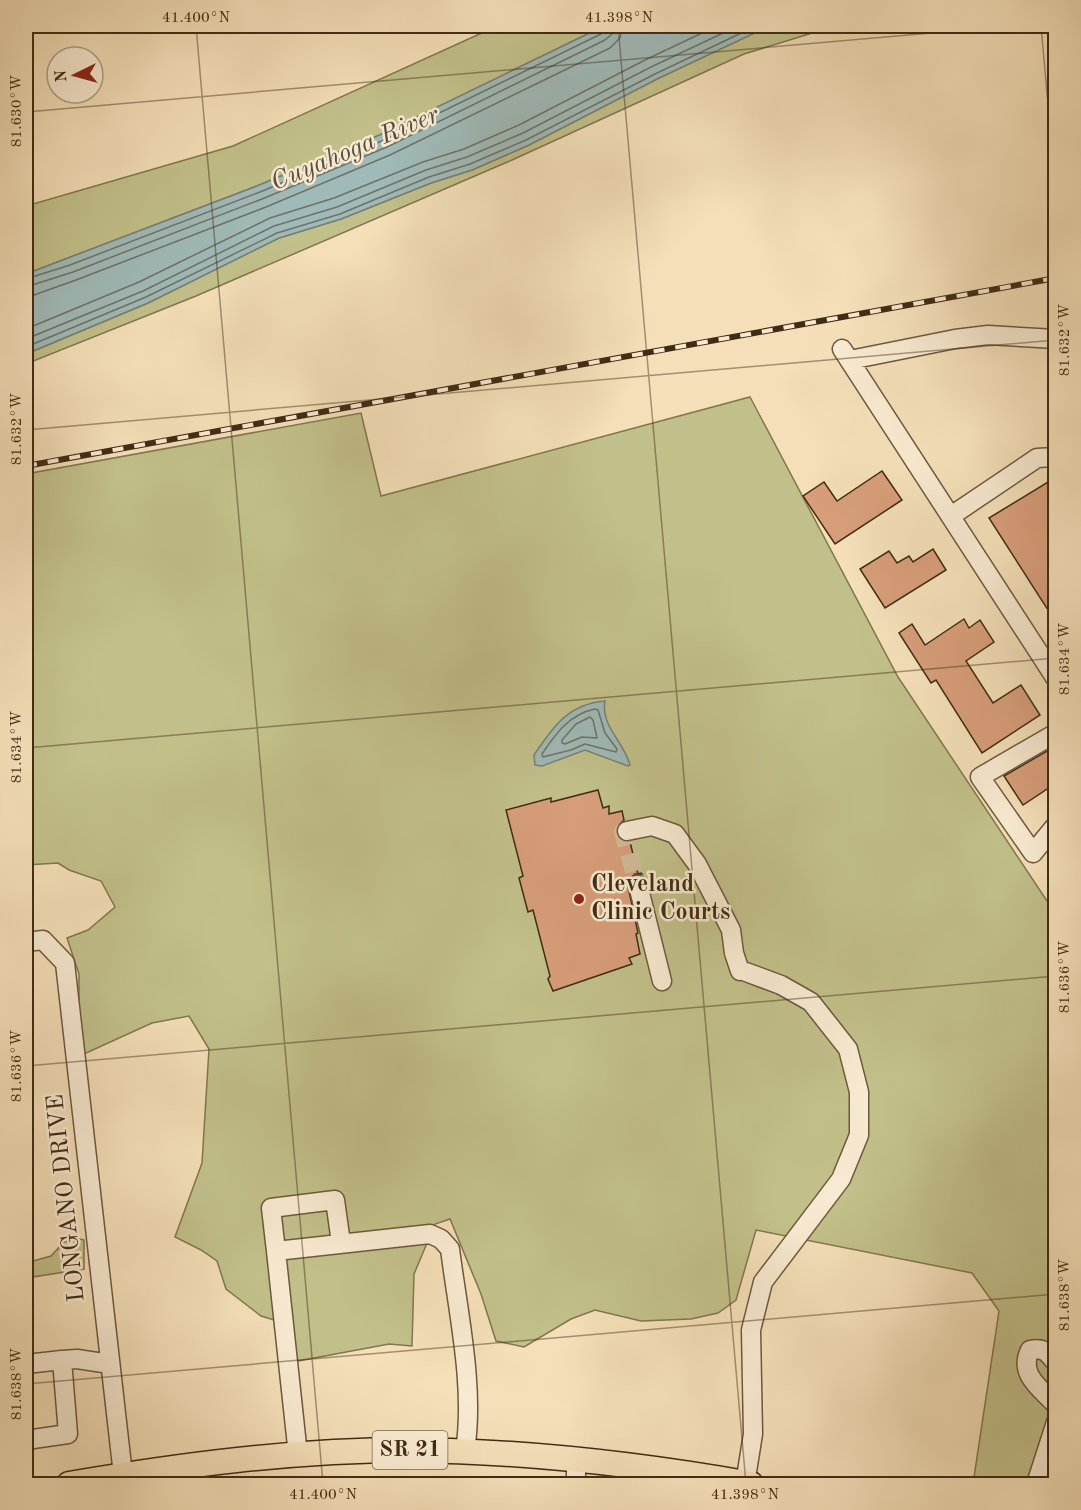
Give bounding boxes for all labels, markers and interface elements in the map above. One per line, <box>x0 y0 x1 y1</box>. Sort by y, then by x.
text: 41.400°N <box>162 11 230 26</box>
text: 41.398°N <box>585 11 653 26</box>
north arrow <box>45 45 105 105</box>
text: N <box>53 69 71 83</box>
text: 81.630°W <box>10 75 25 147</box>
water label: Cuyahoga River <box>267 102 444 196</box>
text: 81.632°W <box>1058 304 1073 376</box>
text: 81.632°W <box>10 393 25 465</box>
text: 81.634°W <box>1058 623 1073 695</box>
text: 81.634°W <box>10 711 25 783</box>
place label: Cleveland Clinic Courts <box>591 873 730 925</box>
marker: Cleveland Clinic Courts <box>572 892 586 906</box>
text: 81.636°W <box>1058 941 1073 1013</box>
text: 81.636°W <box>10 1030 25 1102</box>
street label: LONGANO DRIVE <box>44 1093 90 1303</box>
text: 81.638°W <box>1058 1259 1073 1331</box>
text: 81.638°W <box>10 1348 25 1420</box>
road number: SR 21 <box>372 1431 448 1469</box>
text: 41.400°N <box>289 1488 357 1503</box>
text: 41.398°N <box>711 1488 779 1503</box>

